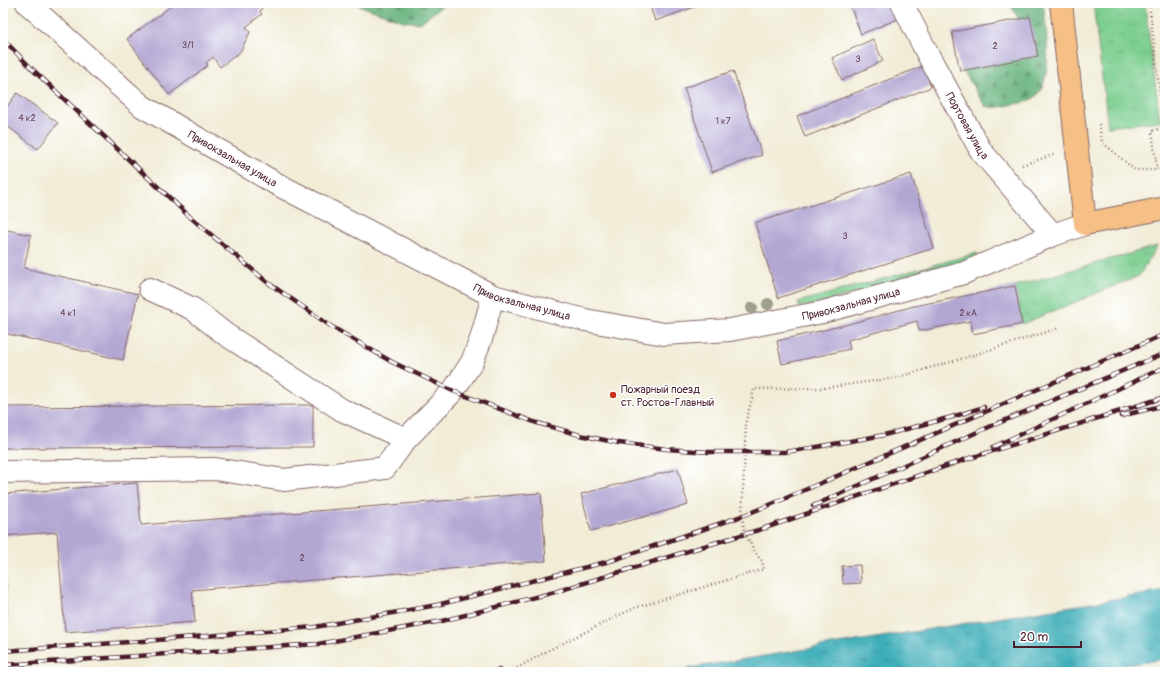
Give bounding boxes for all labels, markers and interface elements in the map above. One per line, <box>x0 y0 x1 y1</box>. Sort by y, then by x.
house number: 3/1 <box>182 40 194 51</box>
house number: 2 <box>992 41 998 52</box>
house number: 3 <box>855 54 861 65</box>
street label: Портовая улица <box>943 90 991 162</box>
house number: 4 к2 <box>19 113 35 124</box>
house number: 1 к7 <box>716 116 731 127</box>
street label: Привокзальная улица <box>185 128 279 190</box>
house number: 3 <box>842 231 848 242</box>
street label: Привокзальная улица <box>471 281 572 323</box>
street label: Привокзальная улица <box>801 285 902 323</box>
house number: 4 к1 <box>60 308 76 319</box>
house number: 2 кА <box>959 308 977 319</box>
place label: Пожарный поезд ст. Ростов-Главный <box>621 383 714 409</box>
marker: Пожарный поезд ст. Ростов-Главный <box>608 390 618 400</box>
house number: 2 <box>299 553 305 564</box>
scale bar <box>1014 623 1081 649</box>
text: 20 m <box>1020 630 1049 645</box>

